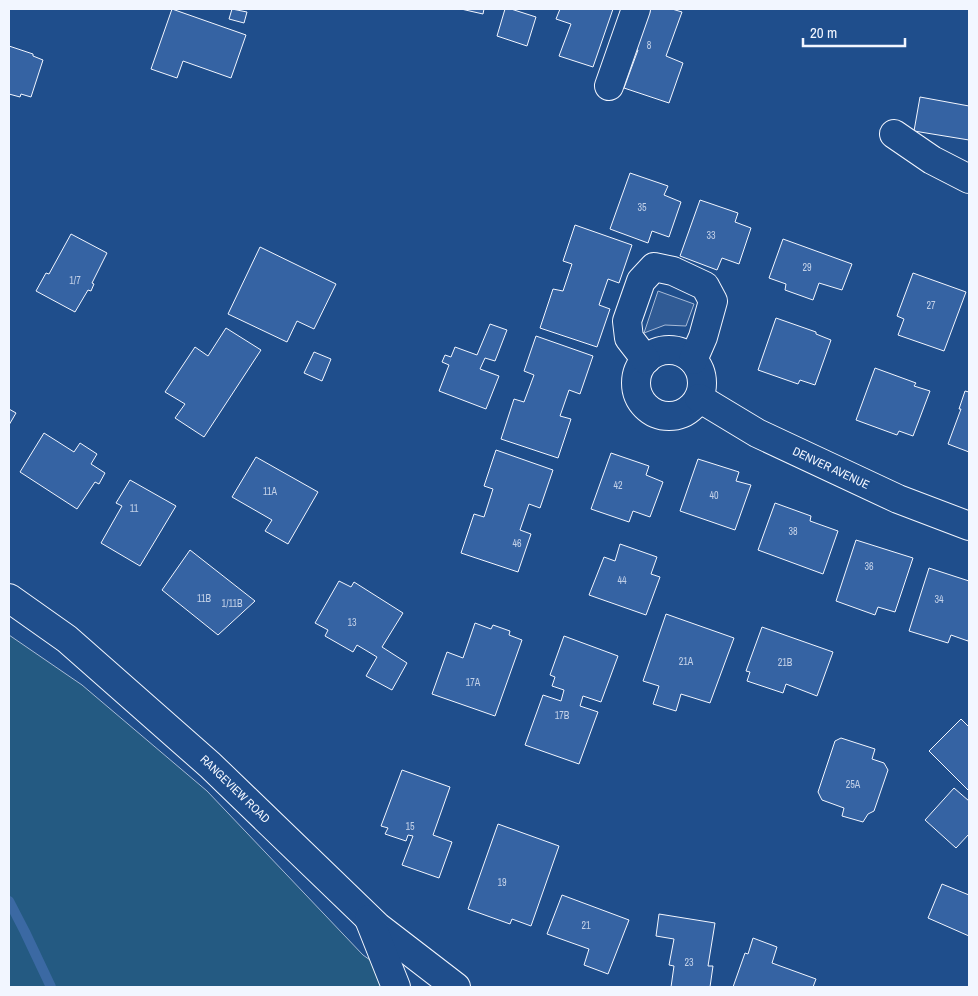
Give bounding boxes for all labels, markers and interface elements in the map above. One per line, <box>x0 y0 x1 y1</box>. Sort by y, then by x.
scale bar <box>803 15 906 47</box>
text: 20 m <box>810 22 837 43</box>
house number: 8 <box>647 39 652 52</box>
house number: 35 <box>637 201 647 214</box>
house number: 33 <box>706 229 716 242</box>
house number: 29 <box>802 261 812 274</box>
house number: 1/7 <box>69 274 81 287</box>
house number: 27 <box>926 299 936 312</box>
street label: DENVER AVENUE <box>790 443 872 493</box>
house number: 42 <box>613 479 623 492</box>
house number: 11A <box>263 485 278 498</box>
house number: 40 <box>709 489 719 502</box>
house number: 11 <box>130 502 139 515</box>
house number: 38 <box>788 525 798 538</box>
house number: 46 <box>512 537 522 550</box>
house number: 36 <box>864 560 874 573</box>
house number: 44 <box>617 574 627 587</box>
house number: 11B <box>197 592 212 605</box>
house number: 34 <box>934 593 944 606</box>
house number: 1/11B <box>222 597 243 610</box>
house number: 13 <box>347 616 357 629</box>
house number: 21A <box>679 655 694 668</box>
house number: 21B <box>778 656 793 669</box>
house number: 17A <box>466 676 481 689</box>
house number: 17B <box>555 709 570 722</box>
street label: RANGEVIEW ROAD <box>197 752 273 826</box>
house number: 25A <box>846 778 861 791</box>
house number: 15 <box>405 820 415 833</box>
house number: 19 <box>497 876 507 889</box>
house number: 21 <box>581 919 591 932</box>
house number: 23 <box>684 956 694 969</box>

